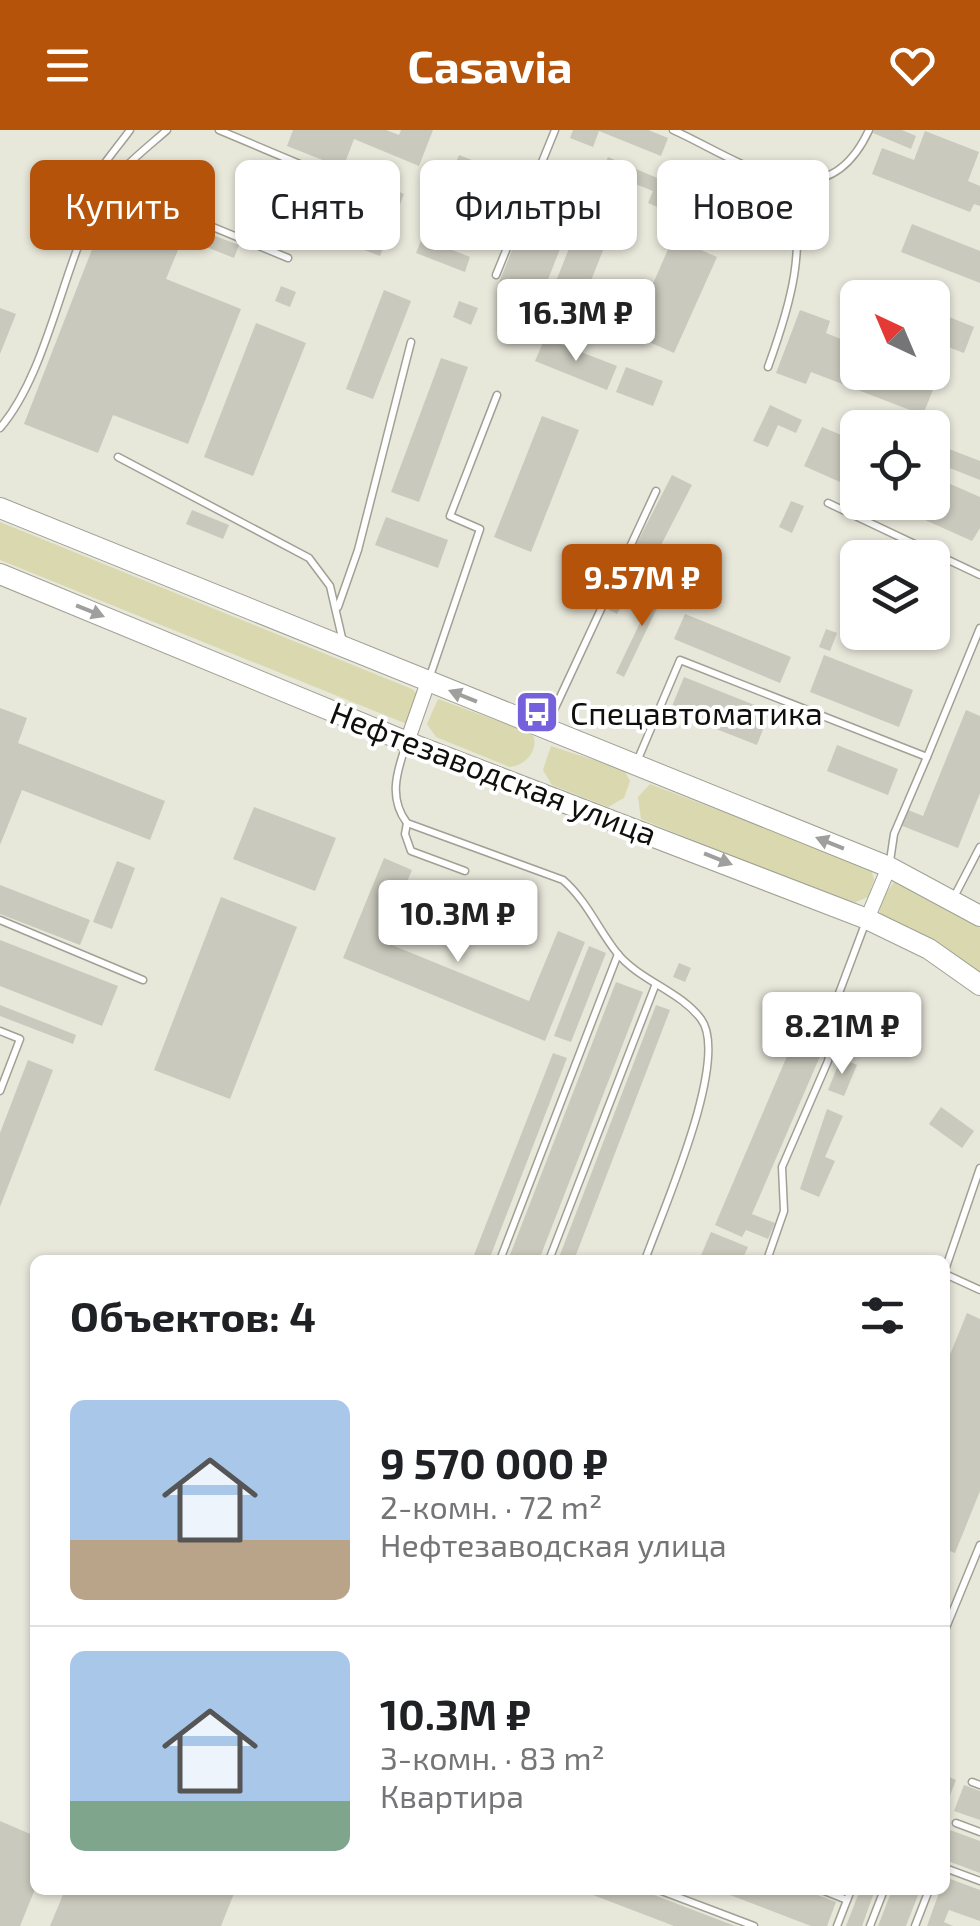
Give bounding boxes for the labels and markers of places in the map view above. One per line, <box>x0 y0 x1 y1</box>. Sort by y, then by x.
pin: 16.3M ₽ <box>484 279 668 364</box>
pin: 9.57M ₽ <box>550 544 734 629</box>
bus stop icon: Спецавтоматика <box>514 689 560 735</box>
place label: Спецавтоматика <box>570 693 823 731</box>
pin: 10.3M ₽ <box>366 880 550 965</box>
pin: 8.21M ₽ <box>750 992 934 1077</box>

